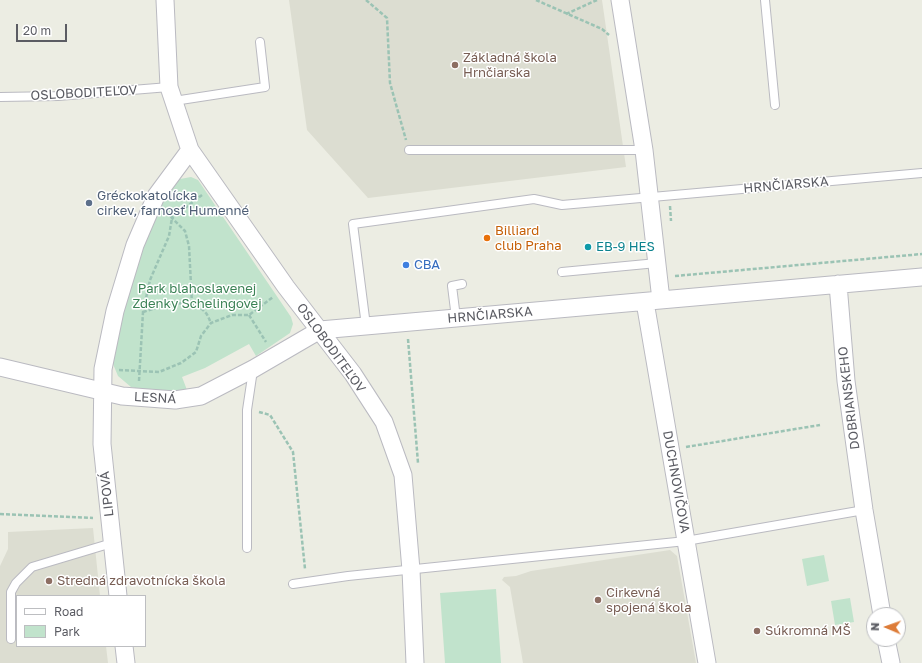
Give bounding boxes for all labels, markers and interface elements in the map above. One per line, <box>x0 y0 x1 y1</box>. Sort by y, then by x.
scale bar <box>18 16 69 42</box>
text: 20 m <box>23 23 51 38</box>
place label: Základná škola Hrnčiarska <box>463 50 557 81</box>
marker: Základná škola Hrnčiarska <box>450 60 460 70</box>
street label: OSLOBODITEĽOV <box>30 82 138 104</box>
street label: HRNČIARSKA <box>743 174 829 196</box>
place label: Gréckokatolícka cirkev, farnosť Humenné <box>97 188 249 219</box>
marker: Gréckokatolícka cirkev, farnosť Humenné <box>84 198 94 208</box>
place label: Billiard club Praha <box>495 223 561 254</box>
marker: Billiard club Praha <box>482 233 492 243</box>
place label: EB-9 HES <box>596 239 655 255</box>
marker: EB-9 HES <box>583 242 593 252</box>
place label: CBA <box>414 257 440 273</box>
marker: CBA <box>401 260 411 270</box>
park label: Park blahoslavenej Zdenky Schelingovej <box>132 281 262 312</box>
street label: OSLOBODITEĽOV <box>293 300 369 396</box>
street label: HRNČIARSKA <box>447 304 533 326</box>
street label: DOBRIANSKEHO <box>835 346 863 450</box>
street label: LESNÁ <box>133 389 177 407</box>
street label: DUCHNOVIČOVA <box>659 430 693 534</box>
street label: LIPOVÁ <box>97 471 117 517</box>
place label: Stredná zdravotnícka škola <box>57 573 226 589</box>
marker: Stredná zdravotnícka škola <box>44 576 54 586</box>
place label: Cirkevná spojená škola <box>606 585 692 616</box>
legend <box>16 595 146 647</box>
marker: Cirkevná spojená škola <box>593 595 603 605</box>
text: Road <box>54 604 83 619</box>
north arrow <box>866 607 906 647</box>
text: N <box>868 622 881 631</box>
place label: Súkromná MŠ <box>765 623 851 639</box>
text: Park <box>54 624 80 639</box>
marker: Súkromná MŠ <box>752 626 762 636</box>

